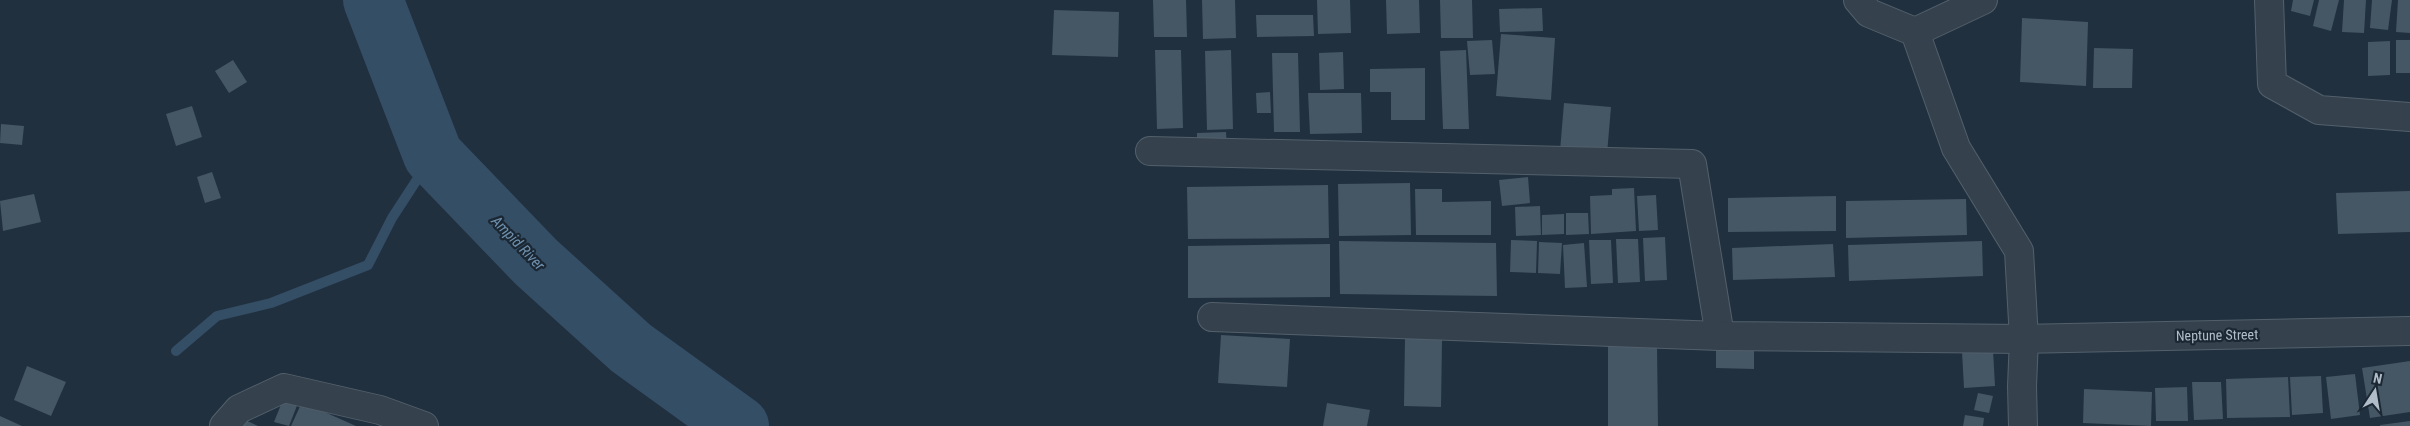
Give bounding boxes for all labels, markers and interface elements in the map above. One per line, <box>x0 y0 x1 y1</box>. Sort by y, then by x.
water label: Ampid River <box>487 211 549 274</box>
street label: Neptune Street <box>2176 326 2258 344</box>
north arrow <box>2350 366 2400 416</box>
text: N <box>2372 370 2384 387</box>

